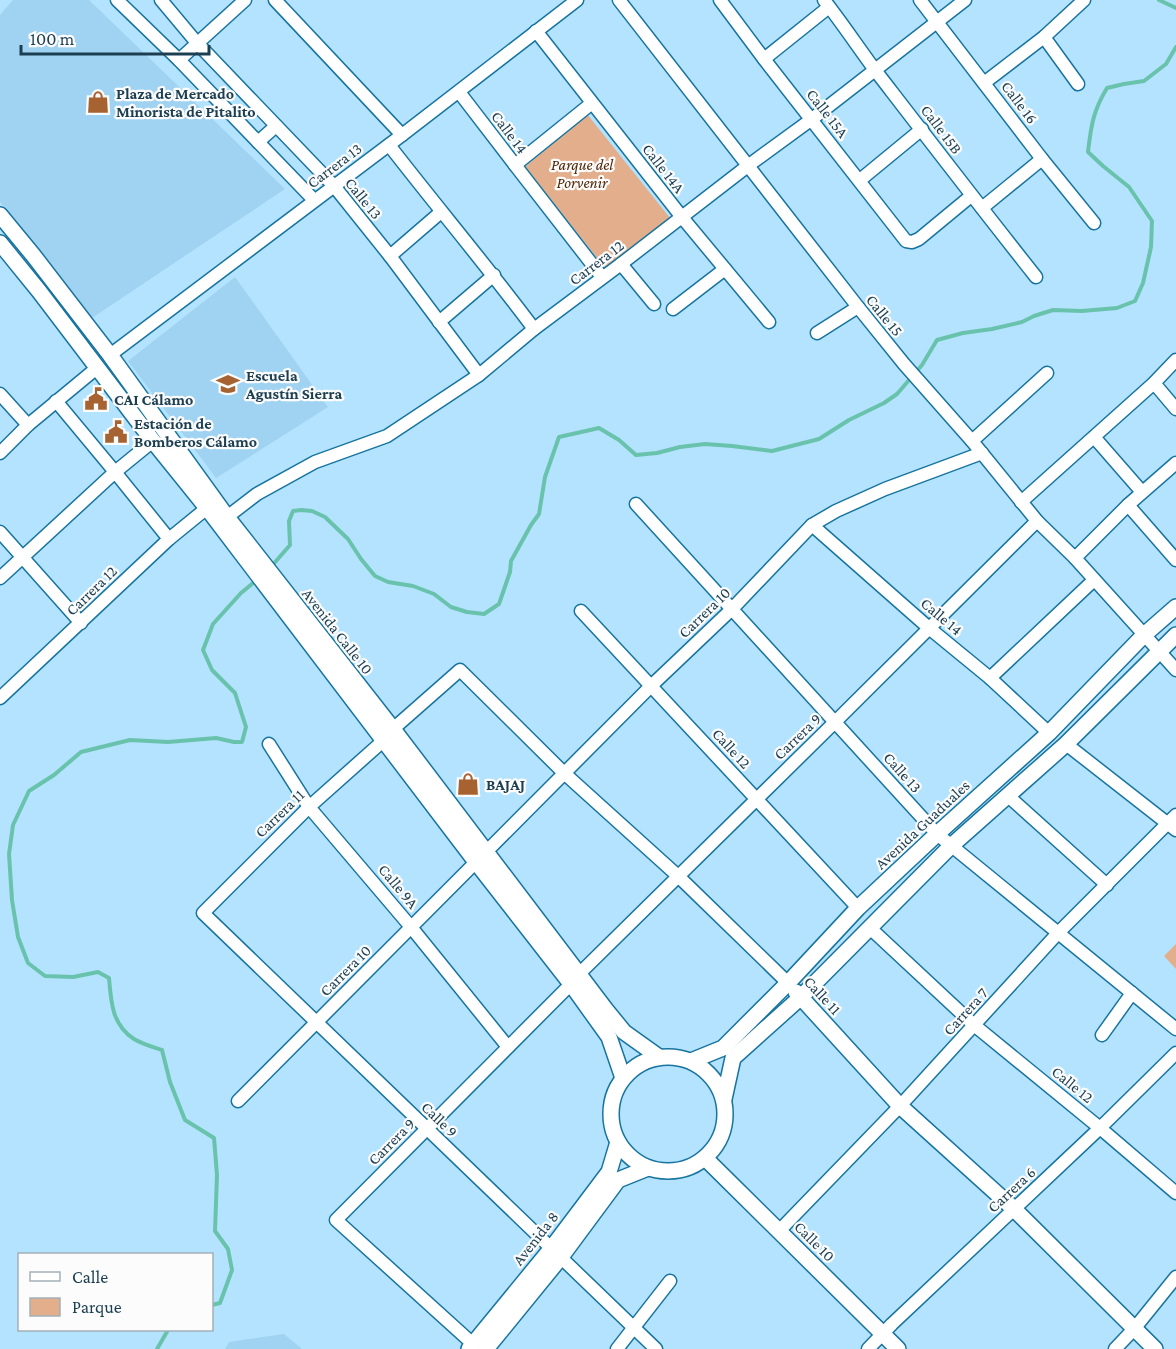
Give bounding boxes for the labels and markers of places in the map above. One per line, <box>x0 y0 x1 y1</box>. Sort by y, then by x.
place label: Plaza de Mercado Minorista de Pitalito <box>116 85 256 120</box>
shop icon: Plaza de Mercado Minorista de Pitalito <box>85 89 111 115</box>
place label: Escuela Agustín Sierra <box>245 367 342 402</box>
school or university icon: Escuela Agustín Sierra <box>215 371 241 397</box>
public building icon: CAI Cálamo <box>83 386 109 412</box>
place label: CAI Cálamo <box>114 391 193 408</box>
place label: Estación de Bomberos Cálamo <box>134 415 257 450</box>
public building icon: Estación de Bomberos Cálamo <box>103 419 129 445</box>
shop icon: BAJAJ <box>455 771 481 797</box>
place label: BAJAJ <box>486 776 525 793</box>

